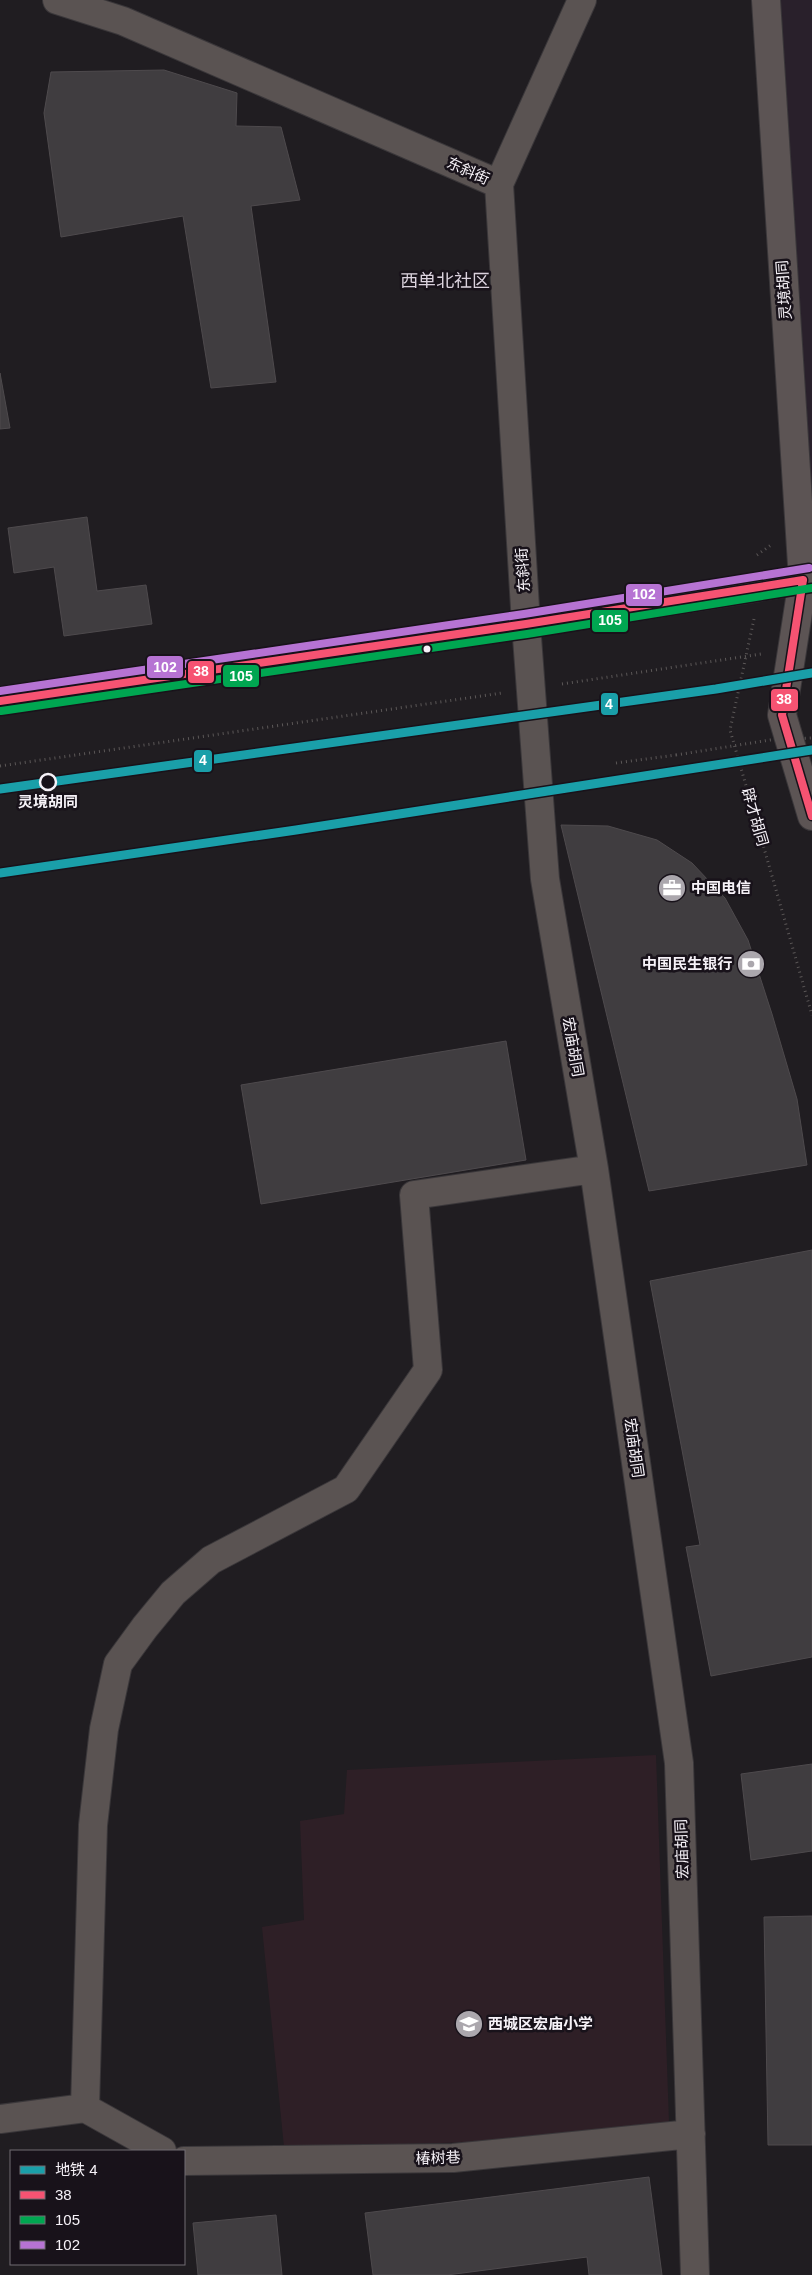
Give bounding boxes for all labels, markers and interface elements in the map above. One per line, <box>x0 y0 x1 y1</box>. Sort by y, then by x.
street label: 东斜街 <box>444 154 492 187</box>
street label: 灵境胡同 <box>773 260 794 321</box>
district label: 西单北社区 <box>400 271 490 291</box>
street label: 东斜街 <box>512 547 533 593</box>
line badge: 102 <box>625 583 663 607</box>
text: 102 <box>632 586 656 602</box>
line badge: 105 <box>591 609 629 633</box>
text: 105 <box>598 612 622 628</box>
unlabelled marker <box>422 644 432 654</box>
line badge: 102 <box>146 655 184 679</box>
text: 102 <box>153 659 177 675</box>
line badge: 38 <box>187 660 215 684</box>
text: 38 <box>193 663 209 679</box>
line badge: 105 <box>222 664 260 688</box>
text: 105 <box>229 668 253 684</box>
line badge: 38 <box>770 688 799 712</box>
text: 38 <box>776 691 792 707</box>
line badge: 4 <box>600 692 619 716</box>
text: 4 <box>605 696 613 712</box>
line badge: 4 <box>193 749 213 773</box>
text: 4 <box>199 752 207 768</box>
marker: 灵境胡同 <box>39 773 57 791</box>
street label: 辟才胡同 <box>739 786 772 848</box>
place label: 灵境胡同 <box>18 793 78 810</box>
office icon: 中国电信 <box>657 873 687 903</box>
place label: 中国电信 <box>691 879 751 896</box>
bank icon: 中国民生银行 <box>736 949 766 979</box>
place label: 中国民生银行 <box>642 955 732 972</box>
street label: 宏庙胡同 <box>560 1016 587 1078</box>
street label: 宏庙胡同 <box>622 1417 647 1479</box>
street label: 宏庙胡同 <box>672 1819 691 1879</box>
school or university icon: 西城区宏庙小学 <box>454 2009 484 2039</box>
place label: 西城区宏庙小学 <box>488 2015 593 2032</box>
street label: 椿树巷 <box>415 2148 461 2167</box>
legend <box>10 2150 185 2265</box>
text: 地铁 4 <box>55 2161 98 2178</box>
text: 38 <box>55 2186 72 2203</box>
text: 105 <box>55 2211 80 2228</box>
text: 102 <box>55 2236 80 2253</box>

